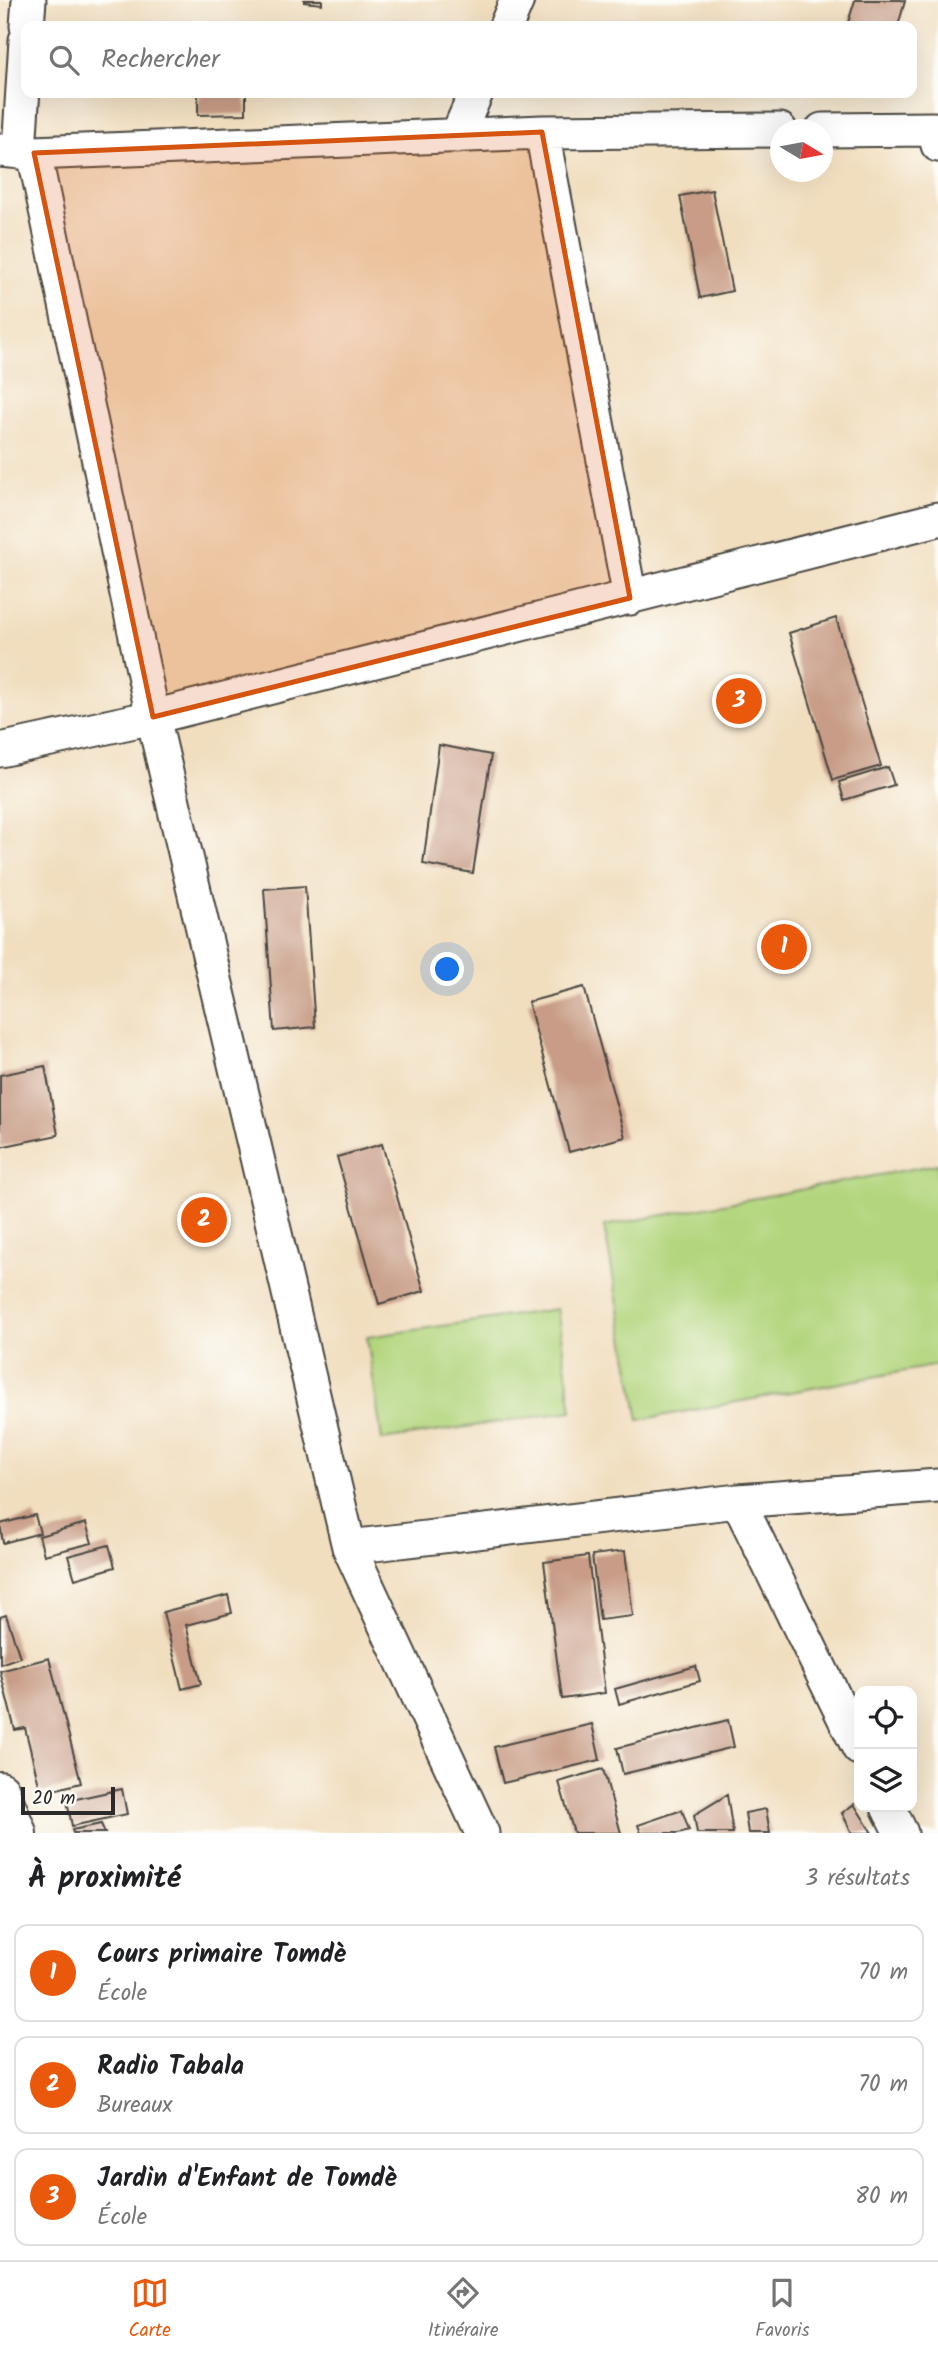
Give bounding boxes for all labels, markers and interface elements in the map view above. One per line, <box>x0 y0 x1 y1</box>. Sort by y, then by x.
search box <box>21 21 917 98</box>
text: Rechercher <box>101 39 220 81</box>
icon: search <box>45 41 83 79</box>
north arrow <box>770 119 833 182</box>
pin: 3 <box>716 675 762 727</box>
pin: 1 <box>761 921 807 973</box>
your location <box>430 952 464 986</box>
pin: 2 <box>181 1194 227 1246</box>
map controls <box>854 1686 917 1812</box>
button: locate <box>854 1686 917 1749</box>
button: layers <box>854 1749 917 1812</box>
scale bar <box>21 1784 116 1816</box>
text: 20 m <box>32 1784 75 1814</box>
text: À proximité <box>28 1855 181 1903</box>
text: 3 résultats <box>805 1861 910 1897</box>
text: Cours primaire Tomdè <box>97 1934 346 1976</box>
text: 1 <box>50 1955 56 1991</box>
text: 70 m <box>858 1955 908 1991</box>
text: École <box>97 1976 147 2012</box>
text: Radio Tabala <box>97 2046 244 2088</box>
text: 2 <box>46 2067 60 2103</box>
text: 70 m <box>858 2067 908 2103</box>
text: Bureaux <box>97 2088 172 2124</box>
text: Jardin d'Enfant de Tomdè <box>97 2158 397 2200</box>
text: 3 <box>47 2179 59 2215</box>
text: 80 m <box>855 2179 908 2215</box>
text: École <box>97 2200 147 2236</box>
tab: Carte <box>128 2274 171 2346</box>
tab: Itinéraire <box>428 2274 498 2346</box>
tab: Favoris <box>755 2274 810 2346</box>

